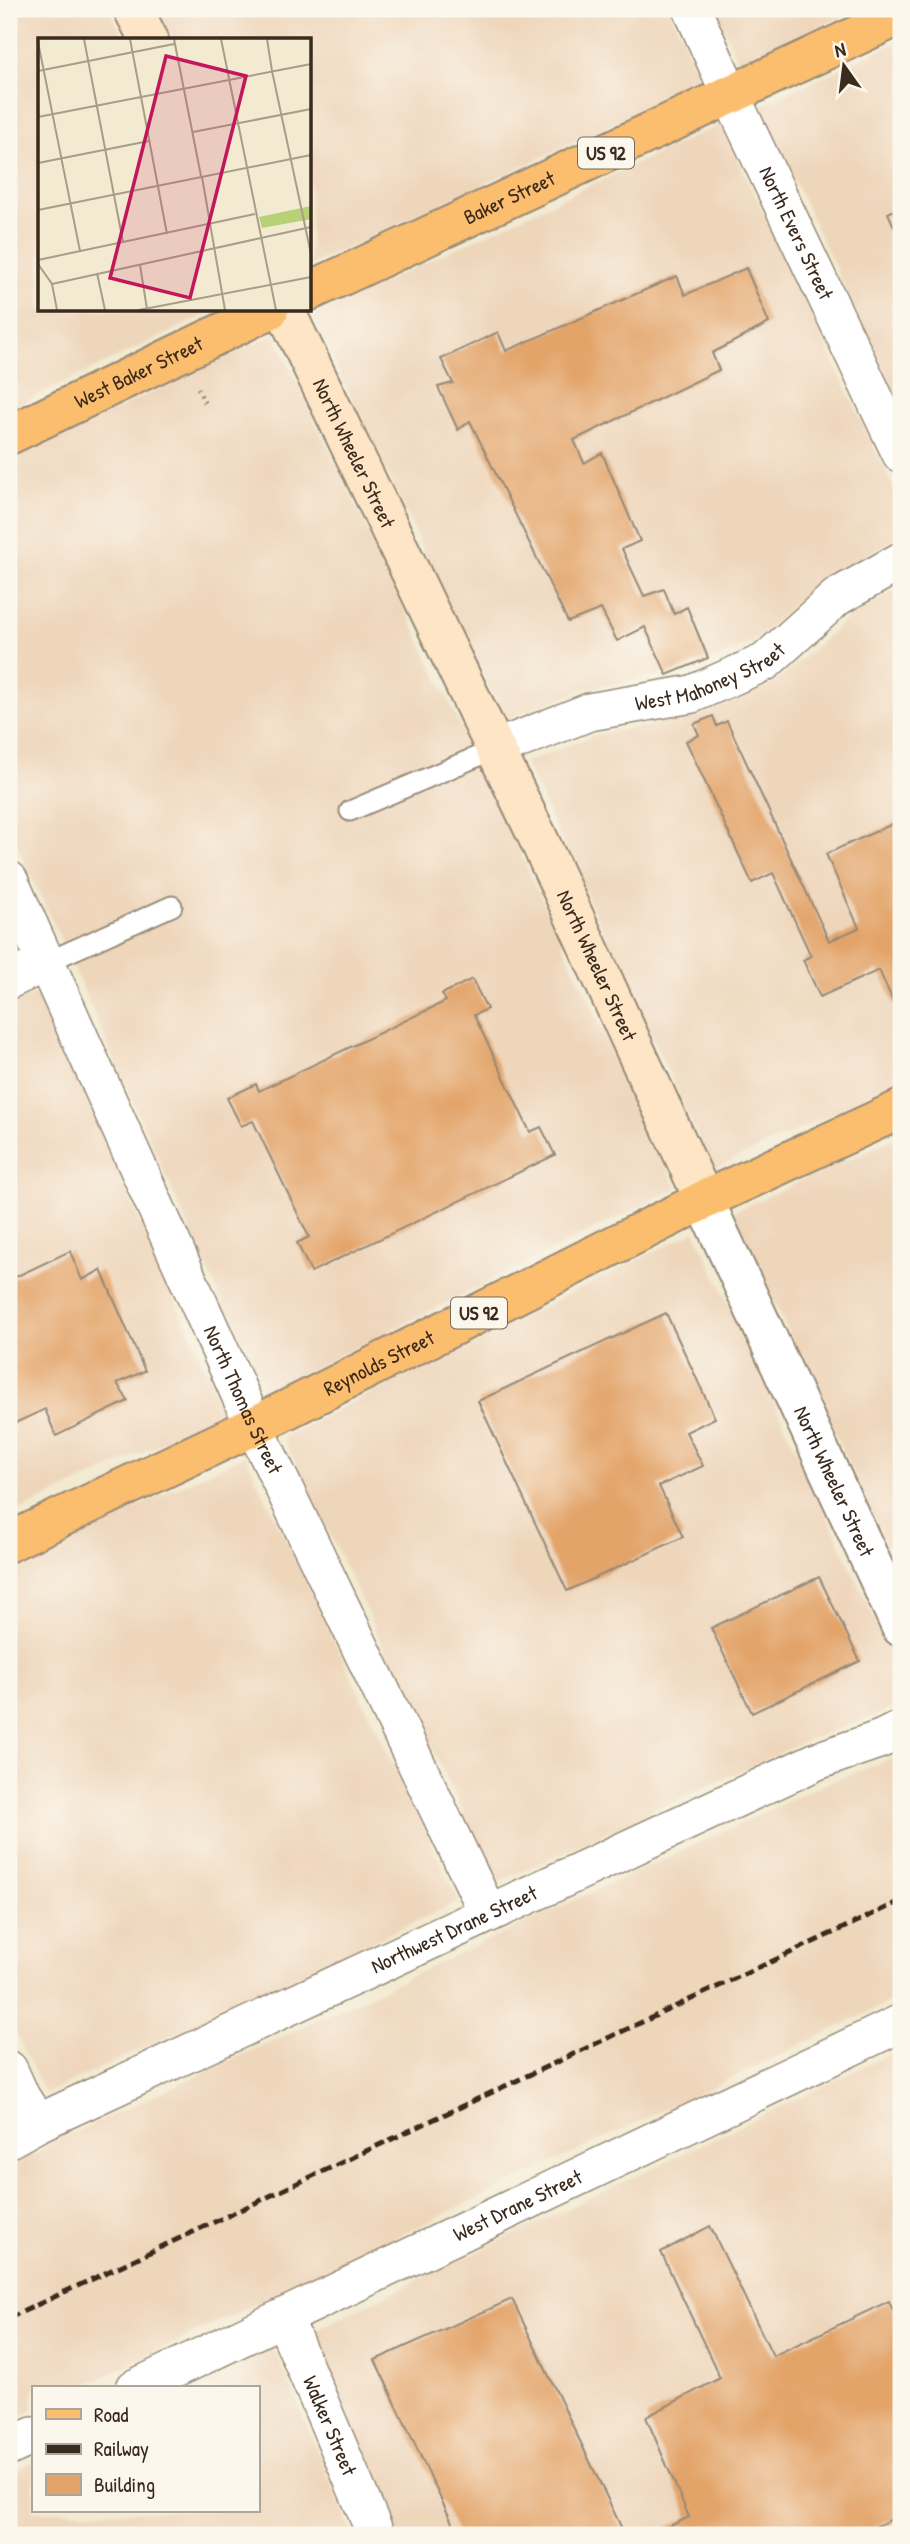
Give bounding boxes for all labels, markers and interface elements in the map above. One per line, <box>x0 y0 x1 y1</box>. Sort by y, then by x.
north arrow <box>808 32 878 102</box>
text: N <box>832 36 848 63</box>
inset map <box>38 38 312 312</box>
road number: US 92 <box>578 138 634 168</box>
street label: North Evers Street <box>752 161 841 305</box>
street label: Baker Street <box>459 163 560 231</box>
street label: West Baker Street <box>70 329 208 415</box>
street label: North Wheeler Street <box>306 373 403 534</box>
street label: West Mahoney Street <box>633 635 792 718</box>
street label: North Wheeler Street <box>550 885 645 1046</box>
road number: US 92 <box>451 1298 507 1329</box>
street label: North Thomas Street <box>197 1321 290 1479</box>
street label: Reynolds Street <box>319 1322 440 1403</box>
street label: North Wheeler Street <box>787 1401 882 1562</box>
street label: Northwest Drane Street <box>366 1878 542 1980</box>
street label: West Drane Street <box>448 2162 587 2248</box>
street label: Walker Street <box>296 2371 364 2481</box>
legend <box>32 2386 259 2512</box>
text: Road <box>94 2400 128 2429</box>
text: Railway <box>94 2434 149 2463</box>
text: Building <box>94 2470 155 2499</box>

